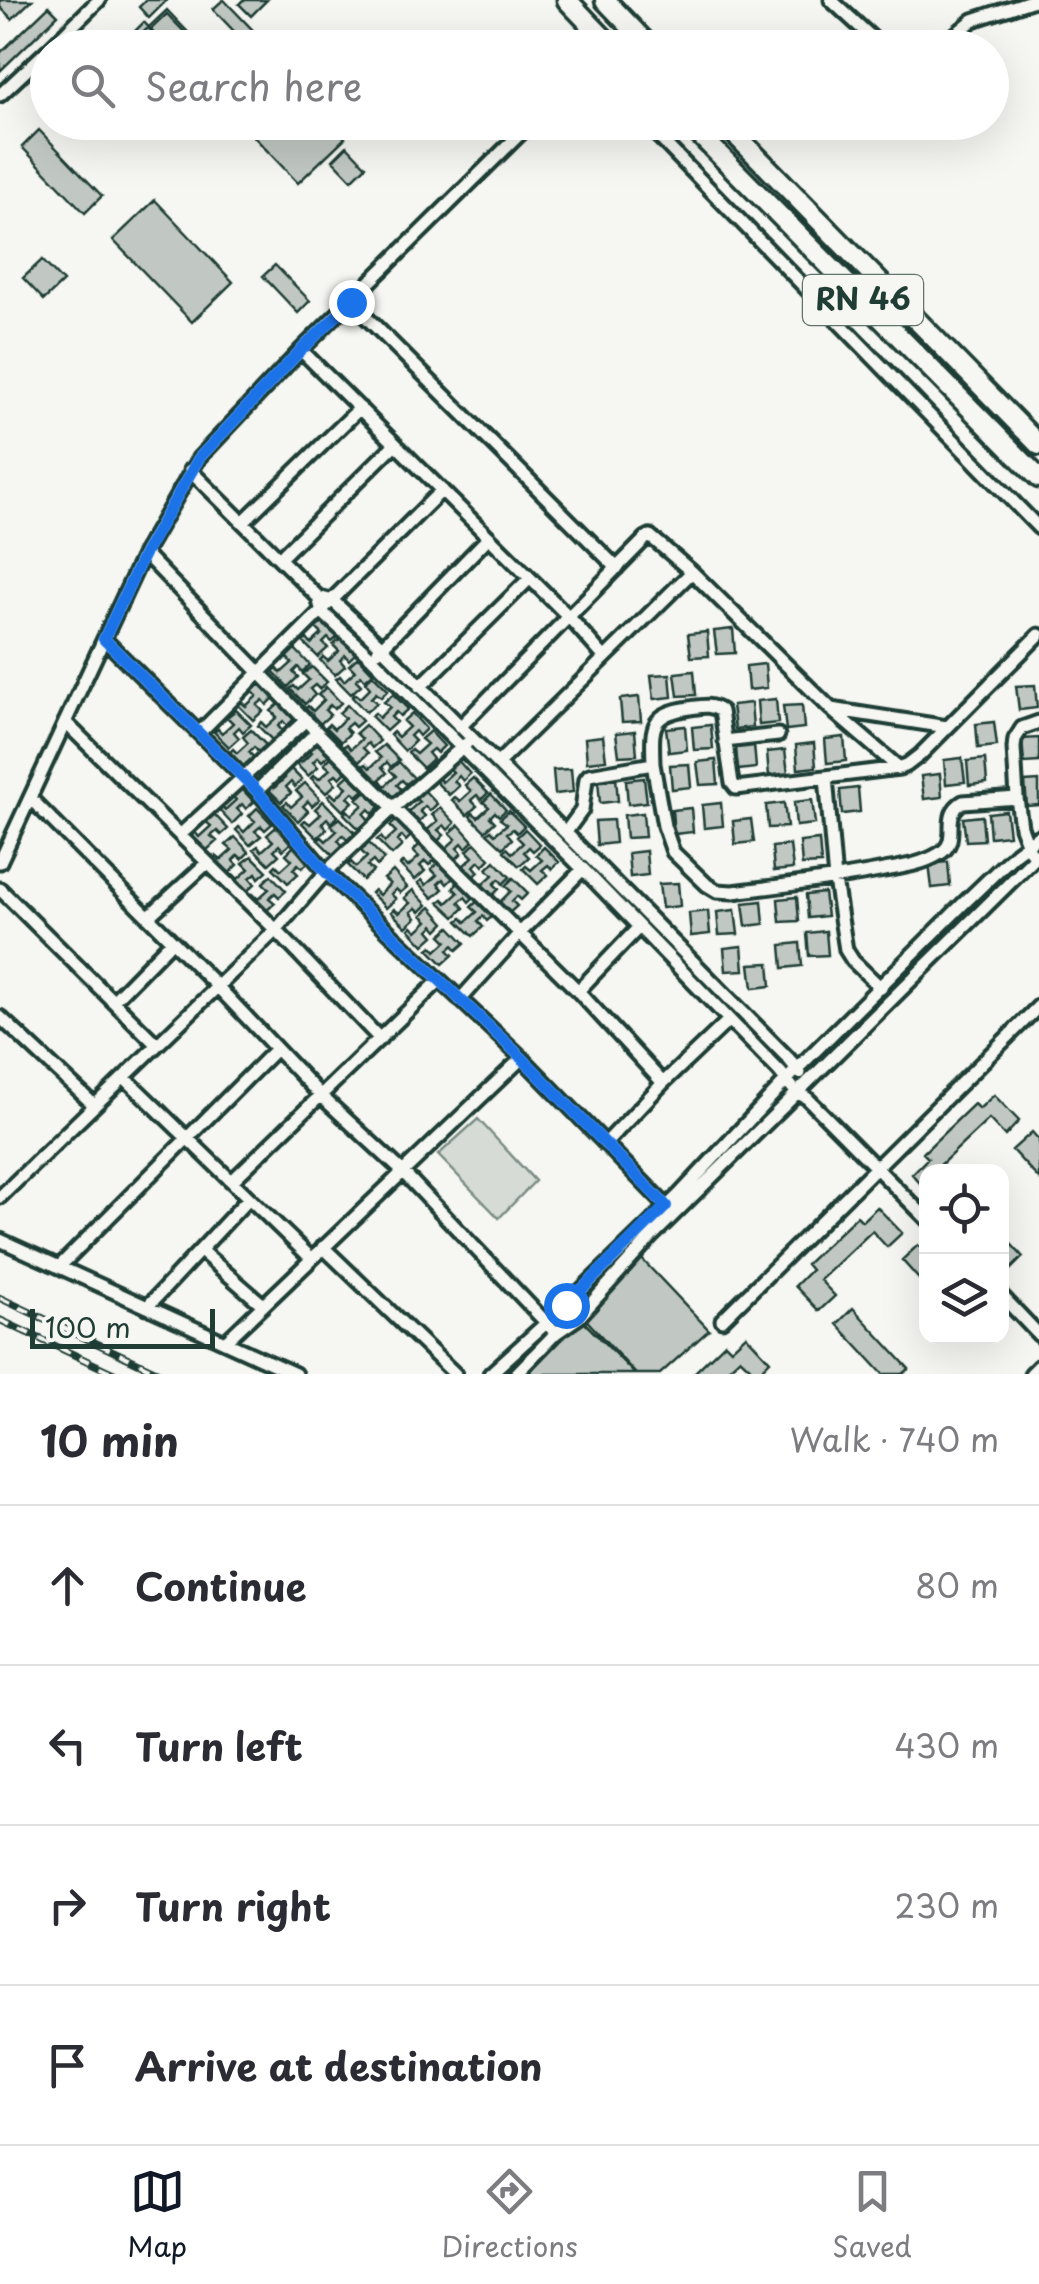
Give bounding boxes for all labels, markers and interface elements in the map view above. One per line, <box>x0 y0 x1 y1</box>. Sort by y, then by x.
search box <box>30 30 1009 140</box>
text: Search here <box>145 57 362 114</box>
icon: search <box>65 58 120 113</box>
road number: RN 46 <box>803 275 923 325</box>
route end <box>329 280 375 326</box>
map controls <box>919 1164 1009 1344</box>
button: locate <box>919 1164 1009 1254</box>
button: layers <box>919 1254 1009 1344</box>
route start <box>544 1283 590 1329</box>
scale bar <box>30 1304 215 1348</box>
text: 100 m <box>45 1305 131 1348</box>
text: 10 min <box>40 1408 179 1471</box>
text: Walk · 740 m <box>790 1415 999 1463</box>
text: Continue <box>135 1557 306 1614</box>
icon: ahead <box>40 1558 95 1613</box>
text: 80 m <box>915 1561 999 1609</box>
text: Turn left <box>135 1717 303 1774</box>
icon: left <box>40 1718 95 1773</box>
text: 430 m <box>894 1721 999 1769</box>
text: Turn right <box>135 1877 331 1934</box>
icon: right <box>40 1878 95 1933</box>
text: 230 m <box>894 1881 999 1929</box>
text: Arrive at destination <box>135 2037 543 2094</box>
icon: arrive <box>40 2038 95 2093</box>
tab: Map <box>127 2164 187 2267</box>
tab: Directions <box>442 2164 578 2267</box>
tab: Saved <box>832 2164 912 2267</box>

